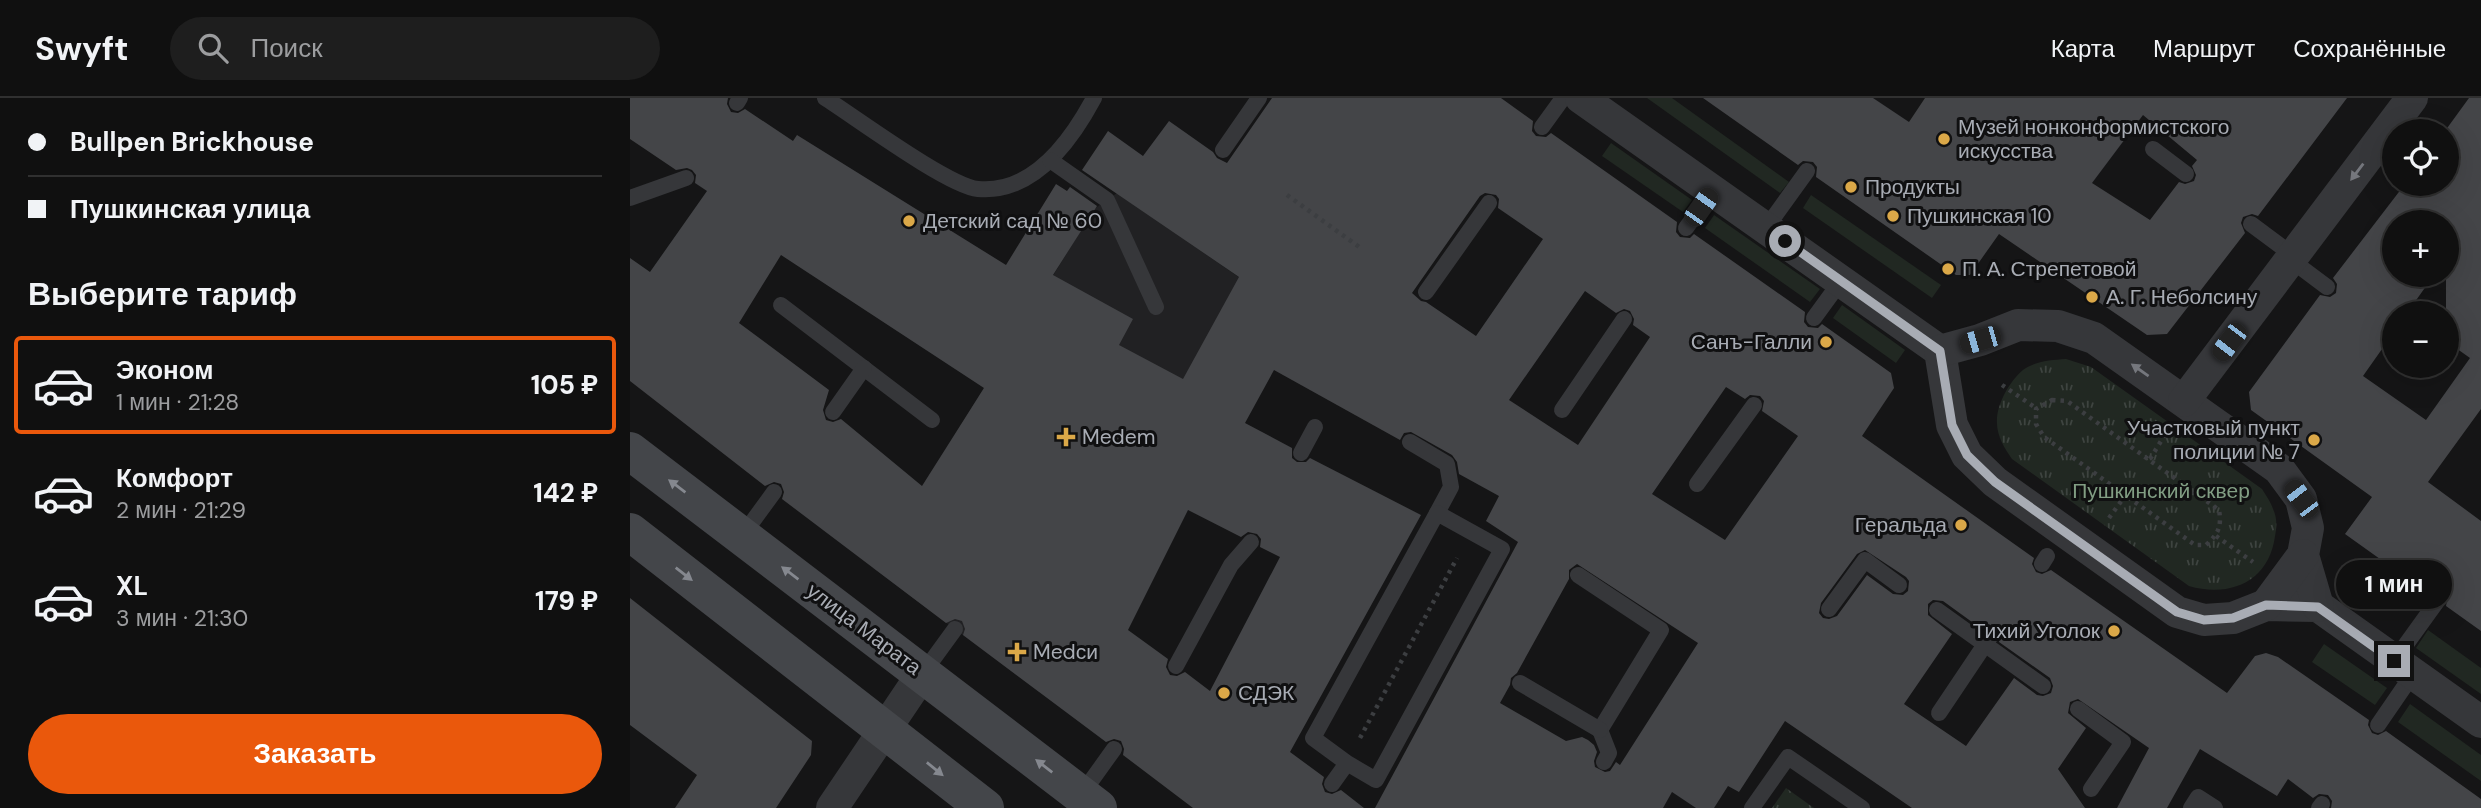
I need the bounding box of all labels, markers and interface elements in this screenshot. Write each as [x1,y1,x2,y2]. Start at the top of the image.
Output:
search box [170,17,660,80]
text: Swyft [35,27,128,70]
icon: search [194,29,232,67]
text: Поиск [250,31,323,65]
text: Карта [2051,33,2115,64]
text: Маршрут [2153,33,2255,64]
text: Сохранённые [2293,33,2446,64]
place label: Музей нонконформистского искусства [1958,113,2229,165]
map controls [2382,119,2459,378]
button: locate [2382,119,2459,196]
text: Bullpen Brickhouse [70,125,314,159]
marker: Музей нонконформистского искусства [1936,131,1952,147]
one-way arrow [2350,163,2364,181]
place label: Продукты [1865,173,1960,201]
marker: Продукты [1843,179,1859,195]
car [1681,184,1722,230]
text: Пушкинская улица [70,192,310,226]
place label: Пушкинская 10 [1907,202,2052,230]
place label: Детский сад № 60 [923,207,1102,235]
marker: Пушкинская 10 [1885,208,1901,224]
button: + [2382,210,2459,287]
marker: Детский сад № 60 [901,213,917,229]
route start [1769,225,1801,257]
place label: П. А. Стрепетовой [1962,255,2136,283]
marker: П. А. Стрепетовой [1940,261,1956,277]
text: Выберите тариф [28,273,297,315]
place label: А. Г. Неболсину [2106,283,2258,311]
marker: А. Г. Неболсину [2084,289,2100,305]
button: − [2382,301,2459,378]
car [2208,319,2251,365]
car [1957,324,2004,356]
place label: Санъ-Галли [1691,328,1812,356]
marker: Санъ-Галли [1818,334,1834,350]
text: Эконом [116,353,214,387]
icon: car [32,354,95,417]
one-way arrow [2131,363,2149,377]
text: 105 ₽ [531,368,598,402]
text: 1 мин · 21:28 [116,387,239,417]
place label: Участковый пункт полиции № 7 [2127,414,2300,466]
place label: Medem [1082,423,1155,451]
marker: Medem [1056,427,1076,447]
marker: Участковый пункт полиции № 7 [2306,432,2322,448]
text: Комфорт [116,461,233,495]
icon: car [32,462,95,525]
text: 142 ₽ [533,476,598,510]
car [2280,476,2323,522]
park label: Пушкинский сквер [2072,477,2250,505]
one-way arrow [668,480,686,494]
text: 2 мин · 21:29 [116,495,246,525]
place label: Геральда [1855,511,1947,539]
marker: Геральда [1953,517,1969,533]
callout: 1 мин [2336,560,2452,608]
one-way arrow [782,565,800,580]
one-way arrow [675,567,693,581]
text: XL [116,569,148,603]
text: 1 мин [2365,569,2423,599]
icon: car [32,570,95,633]
street label: улица Марата [801,577,927,682]
text: 179 ₽ [535,584,598,618]
text: 3 мин · 21:30 [116,603,248,633]
place label: Тихий Уголок [1973,617,2101,645]
marker: Тихий Уголок [2106,623,2122,639]
place label: Medси [1033,638,1098,666]
marker: Medси [1007,642,1027,662]
route end [2378,645,2410,677]
place label: СДЭК [1238,679,1295,707]
marker: СДЭК [1216,685,1232,701]
button: Заказать [28,714,602,794]
one-way arrow [1035,759,1053,774]
one-way arrow [925,761,943,776]

